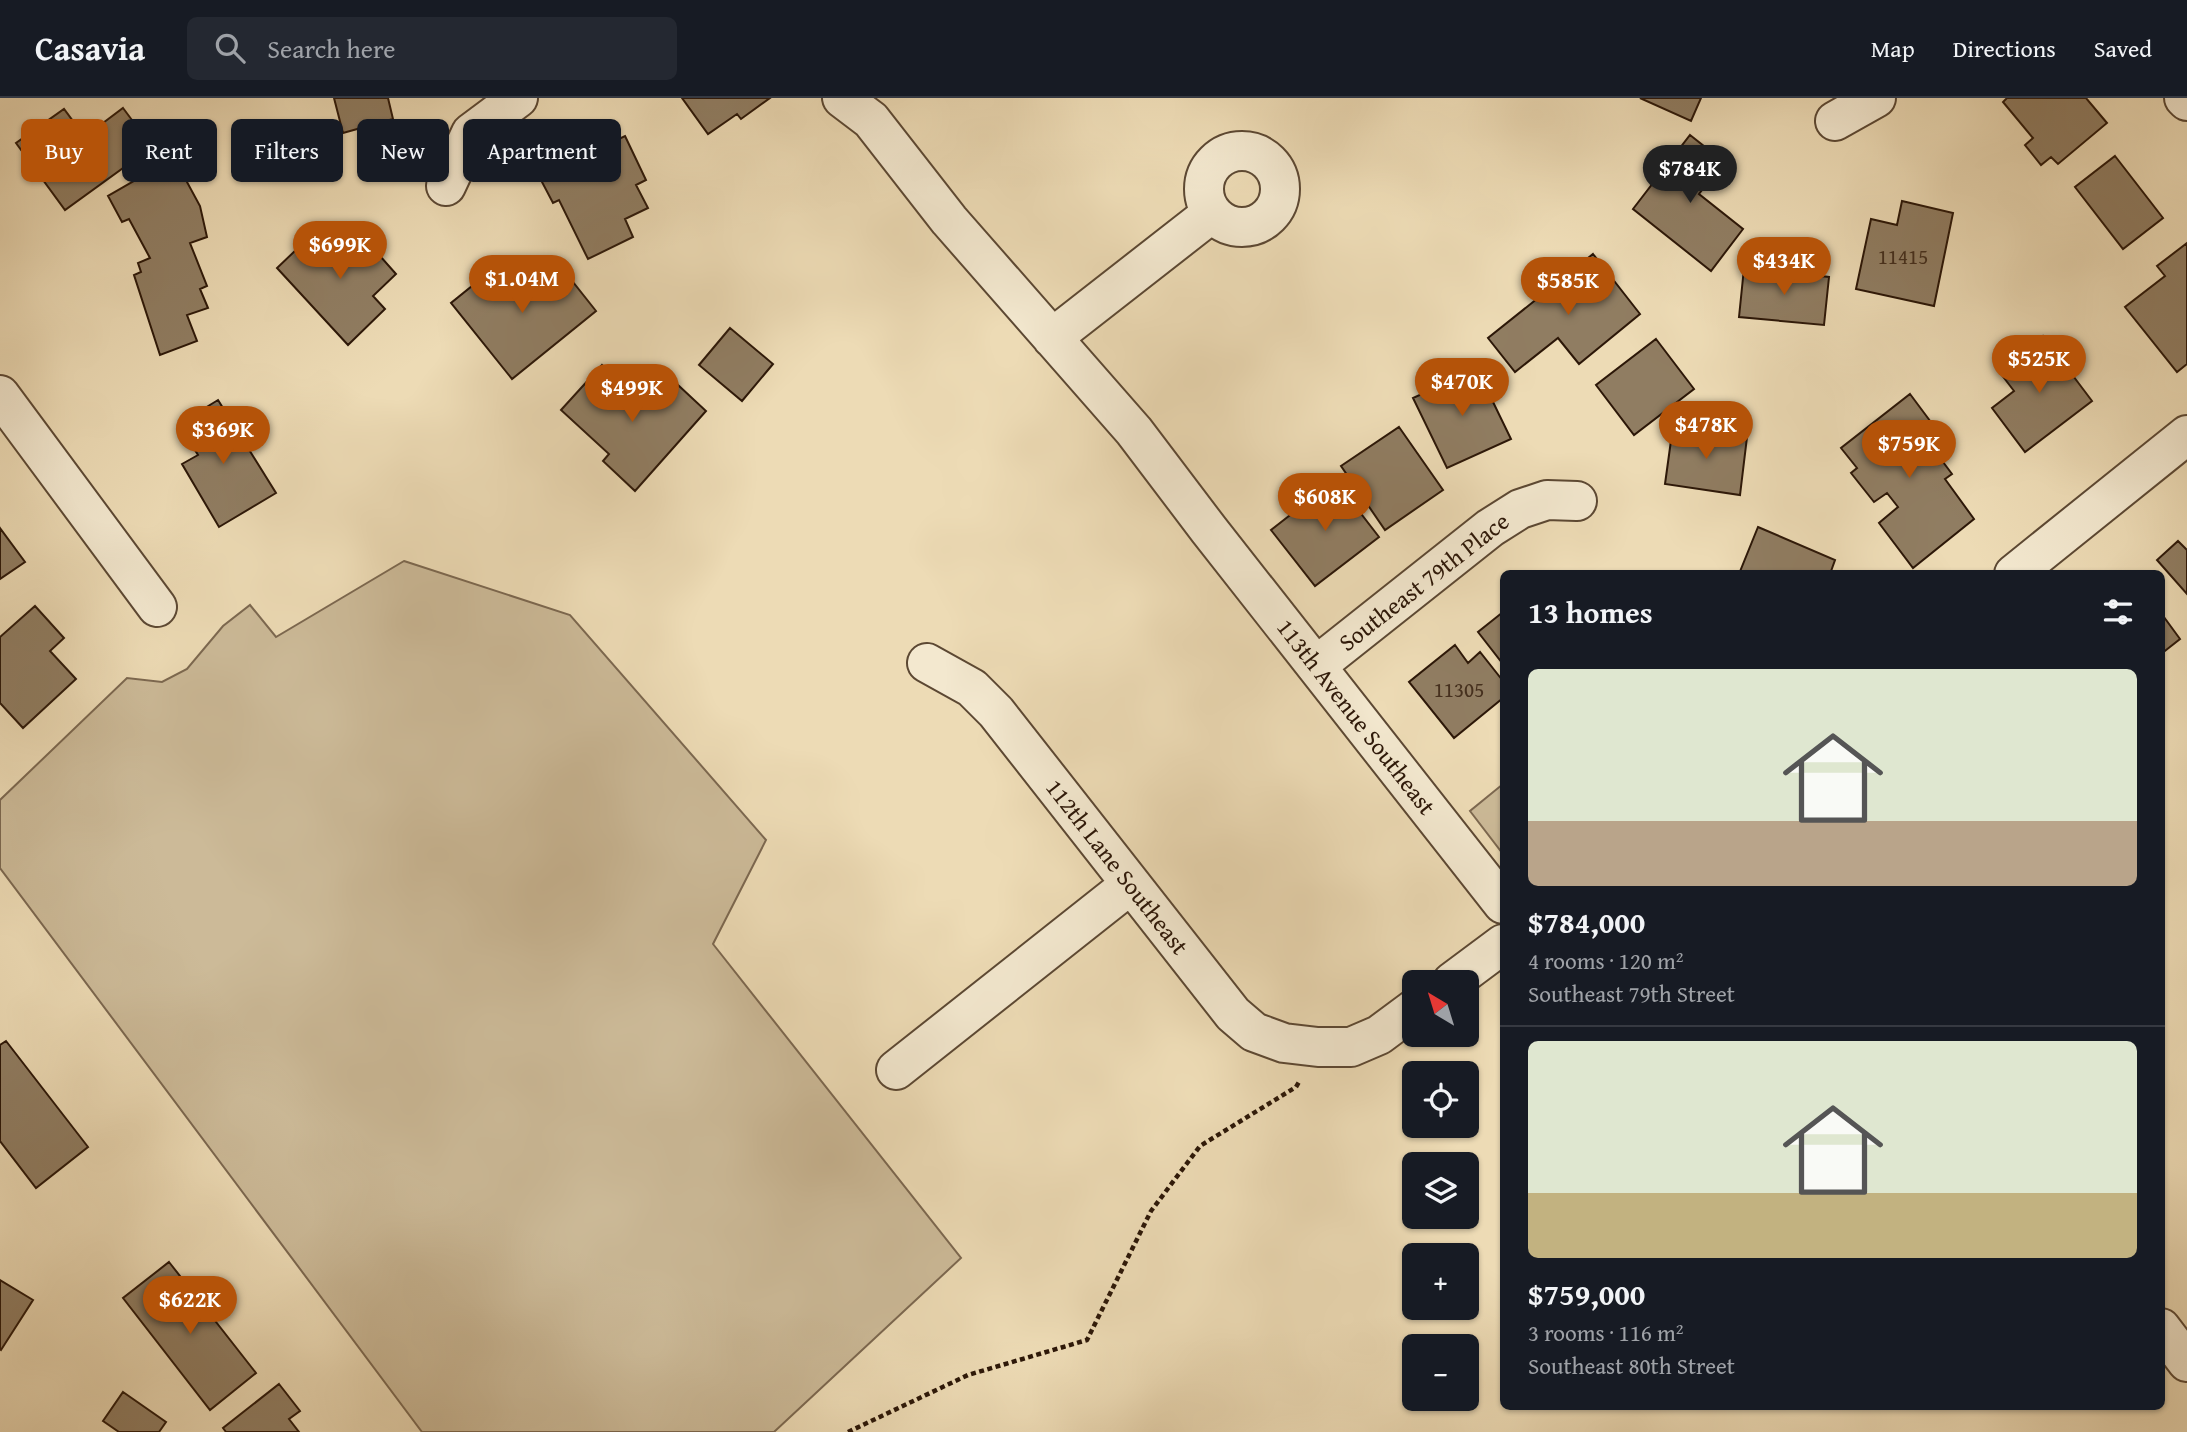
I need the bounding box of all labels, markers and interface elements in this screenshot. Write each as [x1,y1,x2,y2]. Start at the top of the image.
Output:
search box [187,17,677,80]
text: Casavia [35,24,145,72]
icon: search [211,29,249,67]
text: Search here [267,29,396,68]
text: Map [1871,31,1915,66]
text: Directions [1953,31,2056,66]
text: Saved [2094,31,2152,66]
chip: Buy [21,119,108,182]
chip: Rent [122,119,217,182]
chip: Filters [231,119,343,182]
chip: New [357,119,449,182]
chip: Apartment [463,119,621,182]
pin: $784K [1641,146,1739,205]
text: $784K [1659,151,1721,184]
pin: $699K [291,222,389,281]
text: $699K [309,227,371,260]
pin: $434K [1735,238,1833,297]
house number: 11415 [1878,241,1928,272]
text: $434K [1753,243,1815,276]
pin: $1.04M [465,256,579,315]
pin: $585K [1519,258,1617,317]
text: $1.04M [485,261,559,294]
text: $585K [1537,263,1599,296]
pin: $525K [1990,336,2088,395]
text: $525K [2008,341,2070,374]
pin: $470K [1413,358,1511,418]
pin: $499K [583,364,681,424]
text: $470K [1431,364,1493,397]
text: $499K [601,370,663,403]
pin: $478K [1657,402,1755,461]
pin: $369K [174,406,272,466]
text: $478K [1675,407,1737,440]
text: $369K [192,412,254,445]
pin: $759K [1860,420,1958,480]
text: $759K [1878,426,1940,459]
pin: $608K [1276,474,1374,533]
text: $608K [1294,479,1356,512]
street label: Southeast 79th Place [1331,504,1516,659]
text: 13 homes [1528,590,1653,634]
icon: filters [2099,593,2137,631]
street label: 113th Avenue Southeast [1269,611,1445,823]
house number: 11305 [1434,674,1484,705]
icon: home [1770,715,1896,841]
street label: 112th Lane Southeast [1038,771,1198,962]
text: $784,000 [1528,900,1645,944]
text: 4 rooms · 120 m² [1528,944,1683,977]
north arrow [1402,970,1479,1046]
map controls [1402,970,1479,1411]
text: Southeast 79th Street [1528,977,1735,1010]
button: locate [1402,1061,1479,1138]
icon: home [1770,1087,1896,1213]
button: layers [1402,1152,1479,1229]
button: + [1402,1243,1479,1320]
text: $759,000 [1528,1272,1645,1316]
pin: $622K [141,1276,239,1336]
text: $622K [159,1282,221,1315]
text: 3 rooms · 116 m² [1528,1316,1683,1349]
button: − [1402,1334,1479,1411]
text: Southeast 80th Street [1528,1349,1735,1382]

